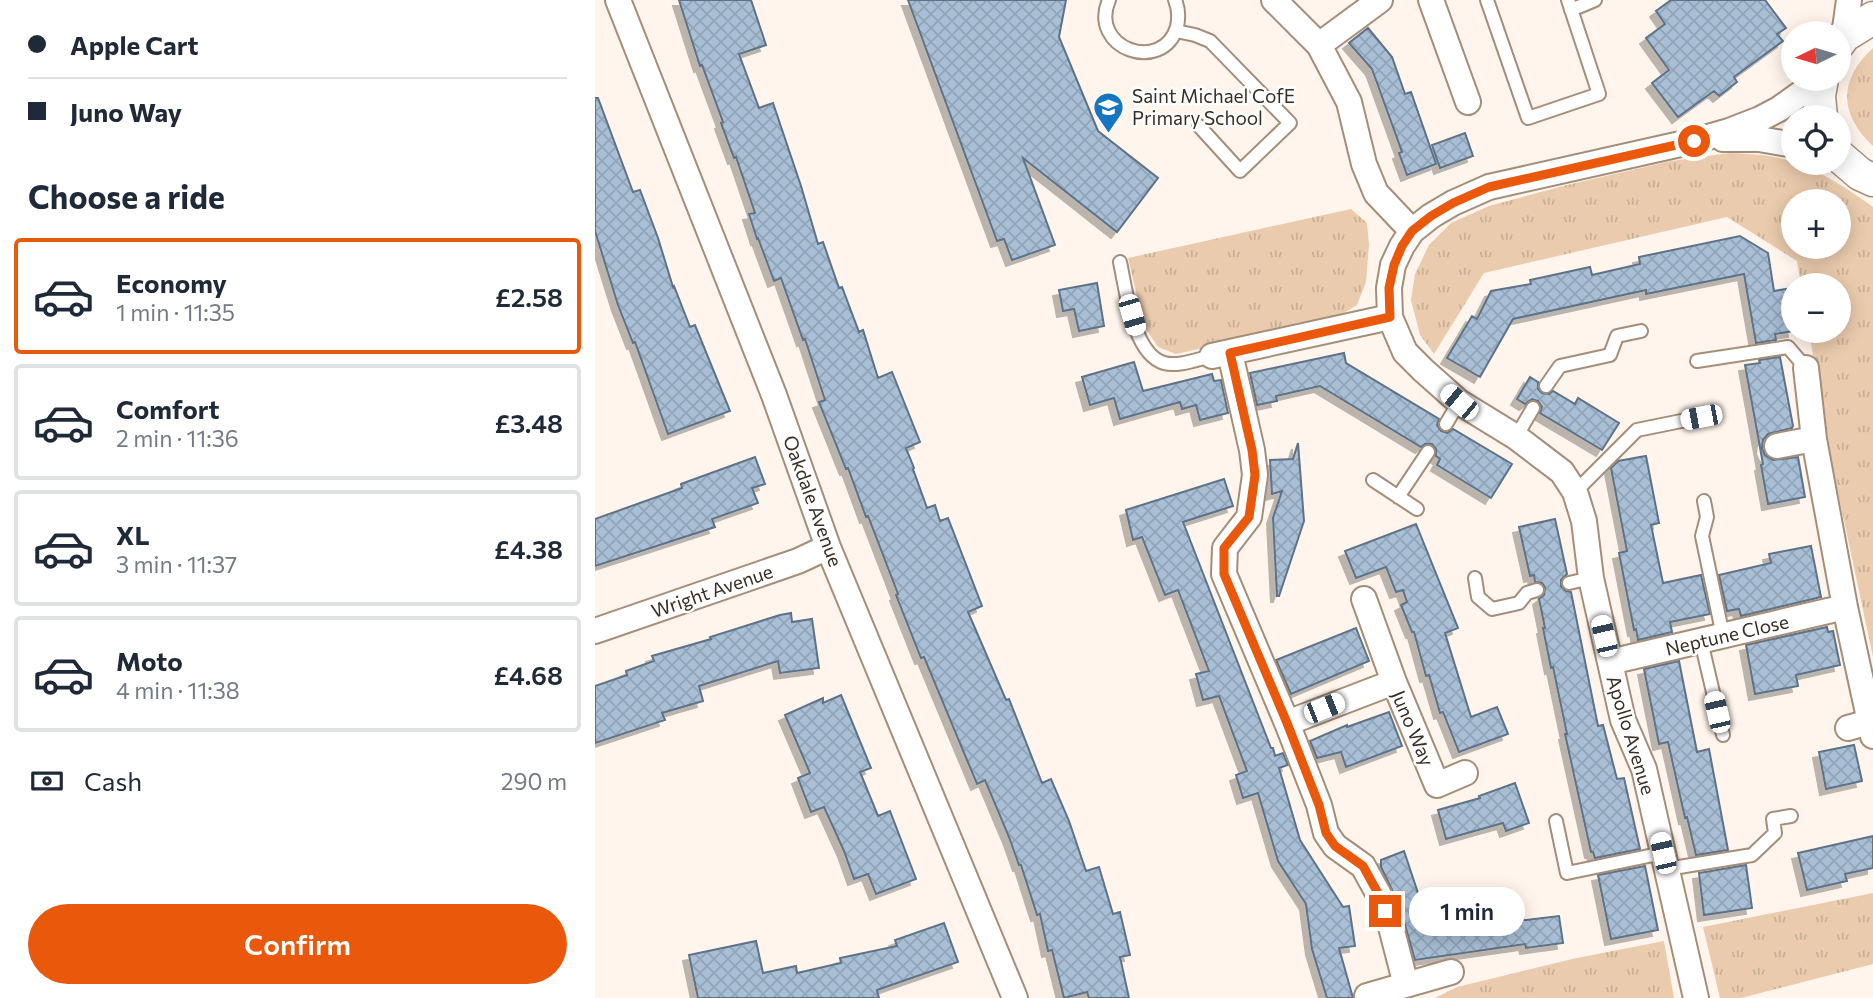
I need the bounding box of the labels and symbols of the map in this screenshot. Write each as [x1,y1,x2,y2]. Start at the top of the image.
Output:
north arrow [1781,21,1851,91]
place label: Saint Michael CofE Primary School [1132,84,1295,129]
school or university icon: Saint Michael CofE Primary School [1092,90,1126,134]
route start [1678,125,1710,157]
car [1117,292,1148,338]
car [1437,380,1482,424]
car [1679,403,1724,431]
street label: Oakdale Avenue [779,432,848,570]
street label: Wright Avenue [648,559,776,622]
street label: Neptune Close [1663,609,1791,660]
car [1590,613,1619,659]
street label: Apollo Avenue [1602,672,1661,797]
street label: Juno Way [1387,687,1440,769]
car [1703,689,1732,735]
car [1301,690,1348,726]
car [1649,830,1678,876]
callout: 1 min [1409,886,1525,936]
route end [1369,895,1401,927]

